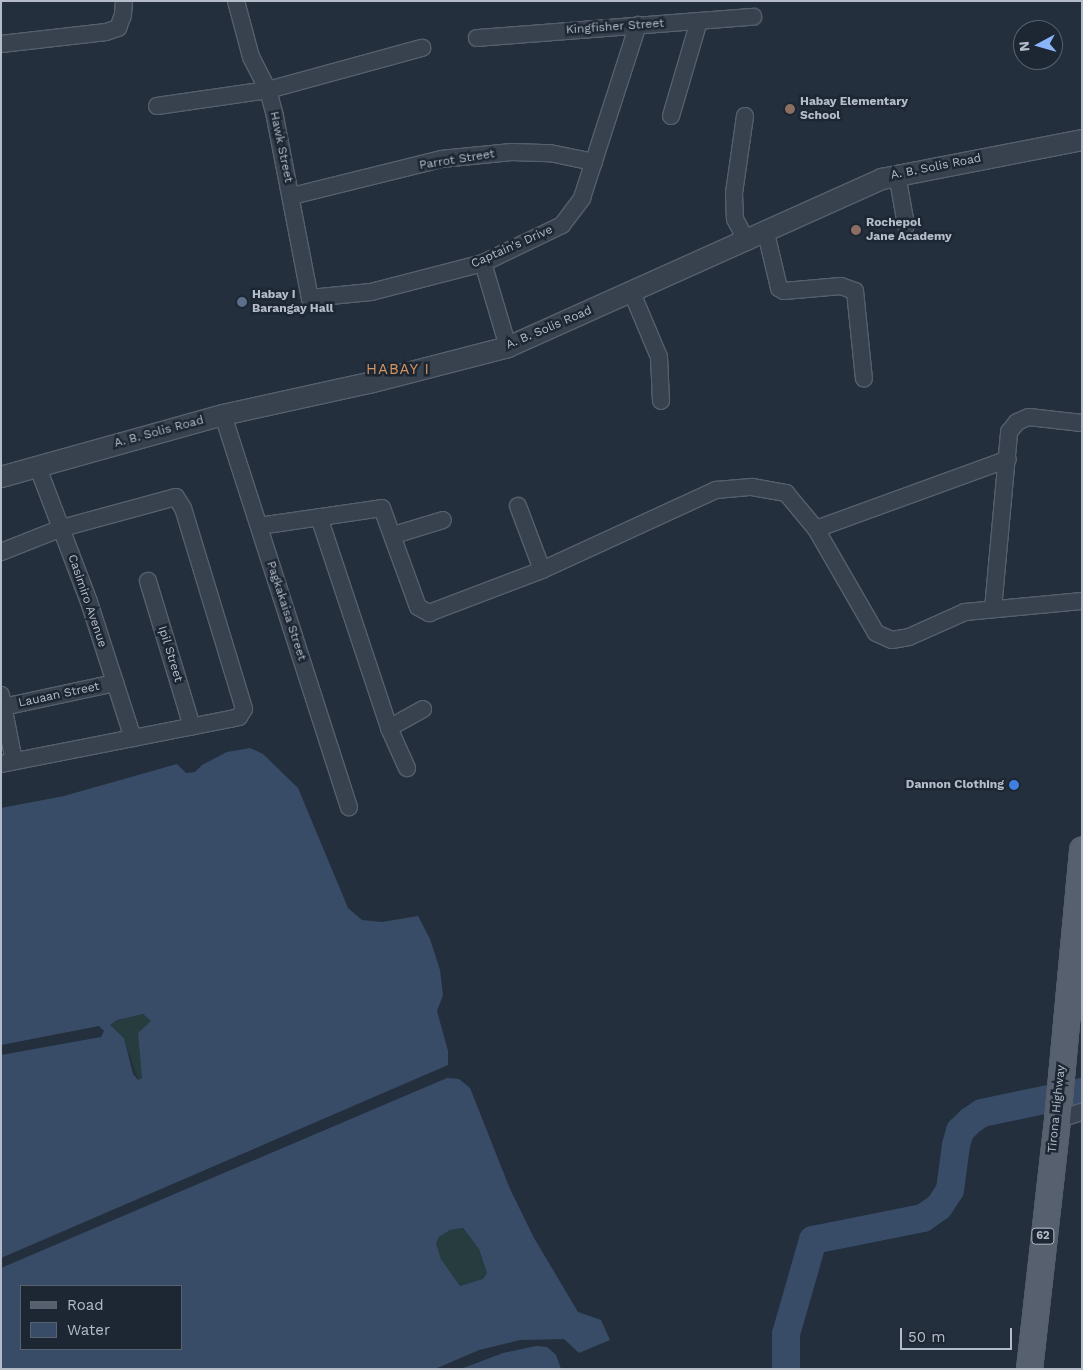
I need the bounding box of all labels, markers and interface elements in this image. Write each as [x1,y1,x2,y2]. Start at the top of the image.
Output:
street label: Kingfisher Street [565,16,665,38]
north arrow [1013,20,1063,70]
text: N [1016,40,1033,52]
place label: Habay Elementary School [800,95,908,123]
marker: Habay Elementary School [784,103,796,115]
street label: Hawk Street [266,110,296,184]
street label: Parrot Street [418,147,496,173]
street label: A. B. Solis Road [890,151,982,183]
place label: Rochepol Jane Academy [866,216,952,244]
street label: Captain's Drive [469,223,555,271]
marker: Rochepol Jane Academy [850,224,862,236]
place label: Habay I Barangay Hall [252,288,334,316]
marker: Habay I Barangay Hall [236,296,248,308]
street label: A. B. Solis Road [504,303,594,353]
district label: HABAY I [365,361,431,379]
street label: A. B. Solis Road [113,413,205,451]
street label: Casimiro Avenue [64,553,110,649]
street label: Pagkakaisa Street [263,559,309,663]
street label: Ipil Street [155,624,185,684]
street label: Lauaan Street [17,679,101,711]
place label: Dannon Clothing [906,778,1004,792]
marker: Dannon Clothing [1008,779,1020,791]
street label: Tirona Highway [1045,1064,1069,1154]
road number: 62 [1030,1228,1056,1244]
legend [20,1285,182,1350]
text: Road [67,1296,104,1314]
scale bar [903,1318,1016,1350]
text: Water [67,1321,110,1339]
text: 50 m [908,1328,945,1346]

